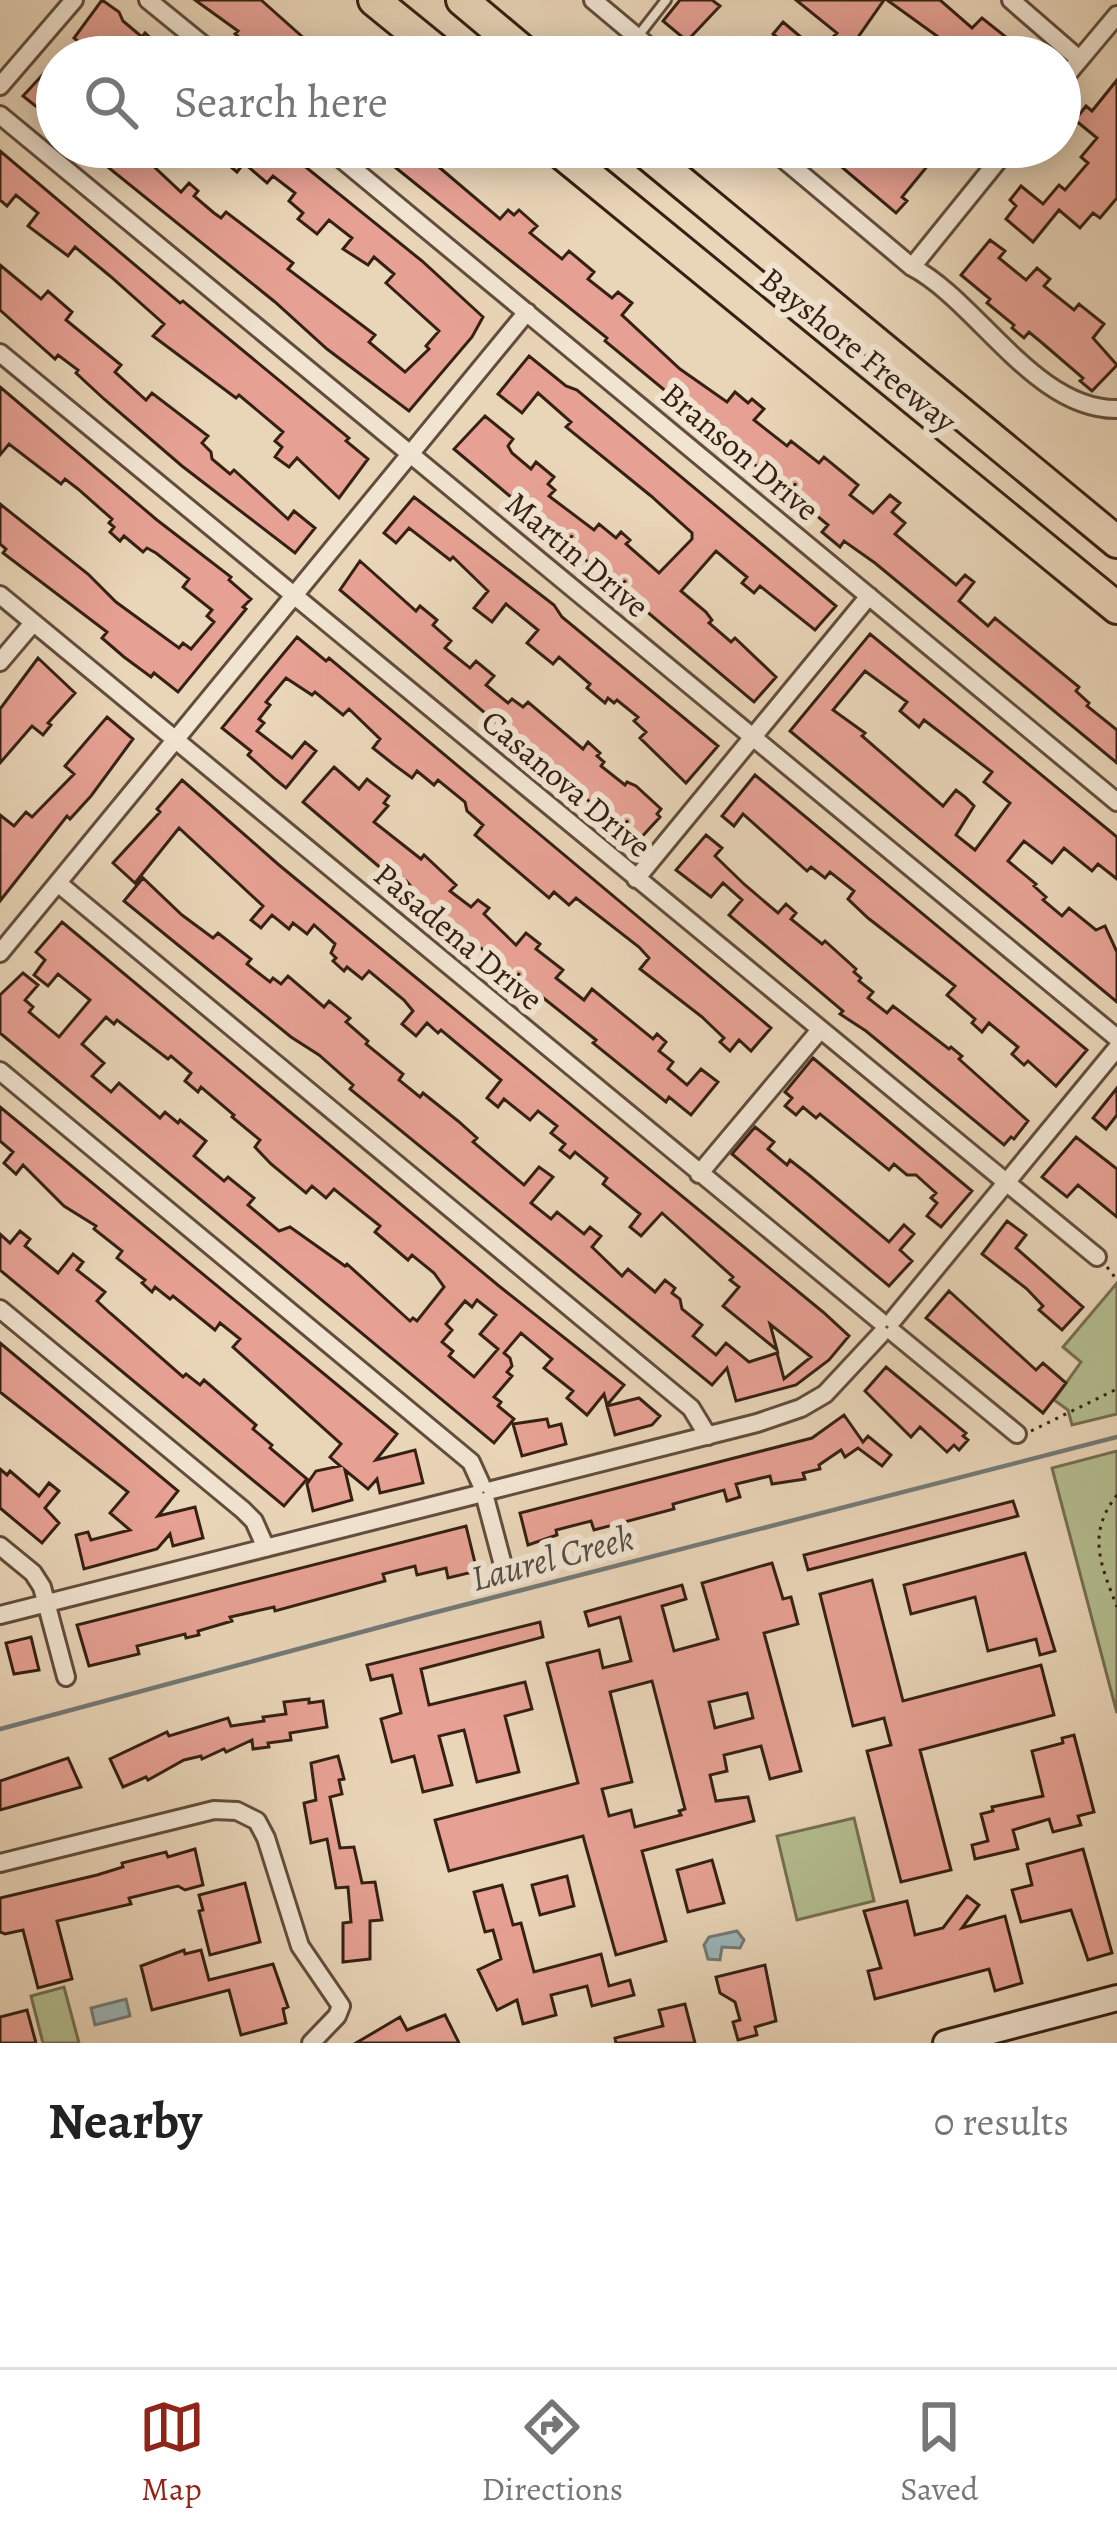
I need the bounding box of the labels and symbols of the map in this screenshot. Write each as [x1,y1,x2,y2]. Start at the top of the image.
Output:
street label: Bayshore Freeway [751,256,966,443]
street label: Branson Drive [652,372,829,531]
street label: Martin Drive [496,481,659,628]
street label: Casanova Drive [472,699,661,868]
street label: Pasadena Drive [364,852,553,1021]
water label: Laurel Creek [465,1512,639,1603]

